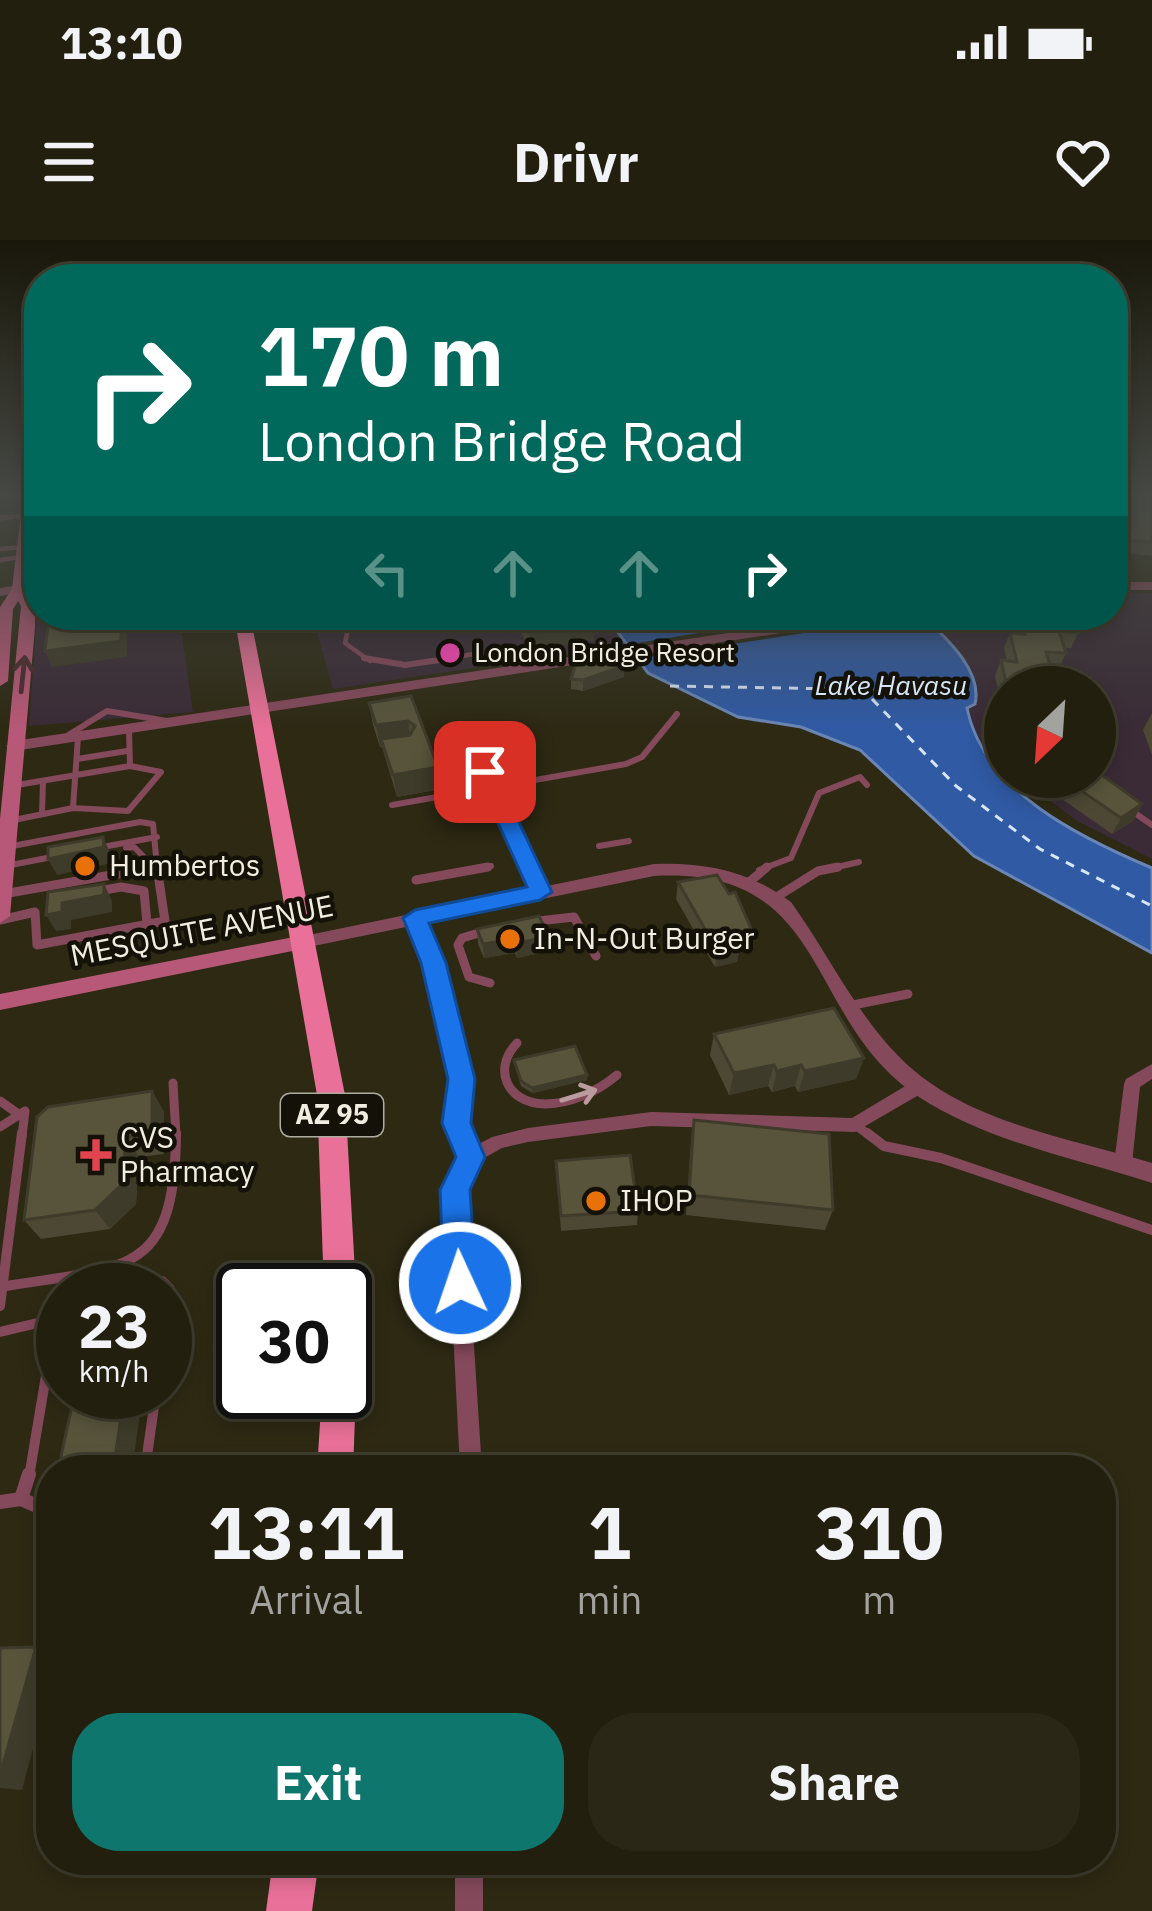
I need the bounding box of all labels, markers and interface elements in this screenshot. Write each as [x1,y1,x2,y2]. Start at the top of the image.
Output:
text: 13:10 [60,13,183,71]
text: Drivr [513,127,639,197]
icon: menu [36,129,102,195]
icon: heart [1050,129,1116,195]
text: 170 m [258,300,504,409]
icon: right [60,312,216,468]
text: London Bridge Road [258,406,745,476]
icon: left [354,540,420,606]
icon: ahead [480,540,546,606]
icon: ahead [606,540,672,606]
icon: right [732,540,798,606]
place label: London Bridge Resort [474,634,735,669]
marker: London Bridge Resort [437,640,463,666]
one-way arrow [13,655,35,694]
north arrow [984,666,1116,798]
map controls [984,666,1116,798]
water label: Lake Havasu [815,667,967,702]
pin [434,721,536,823]
icon: arrive [452,739,518,805]
place label: Humbertos [109,845,260,884]
marker: Humbertos [72,853,98,879]
street label: MESQUITE AVENUE [67,885,337,974]
place label: In-N-Out Burger [534,918,755,957]
marker: In-N-Out Burger [497,926,523,952]
one-way arrow [559,1083,597,1105]
road number: AZ 95 [281,1094,383,1136]
place label: CVS Pharmacy [120,1117,255,1190]
marker: CVS Pharmacy [83,1142,109,1168]
place label: IHOP [620,1180,693,1219]
marker: IHOP [583,1188,609,1214]
position arrow [397,1220,523,1346]
speed limit sign: 30 [216,1263,372,1419]
text: 23 [78,1286,150,1365]
text: km/h [79,1351,149,1390]
text: 13:11 [208,1485,405,1579]
text: 1 [588,1485,631,1579]
text: 310 [814,1485,944,1579]
text: Arrival [249,1574,363,1625]
text: min [577,1574,642,1625]
text: m [862,1574,896,1625]
button: Exit [72,1713,564,1851]
button: Share [588,1713,1080,1851]

